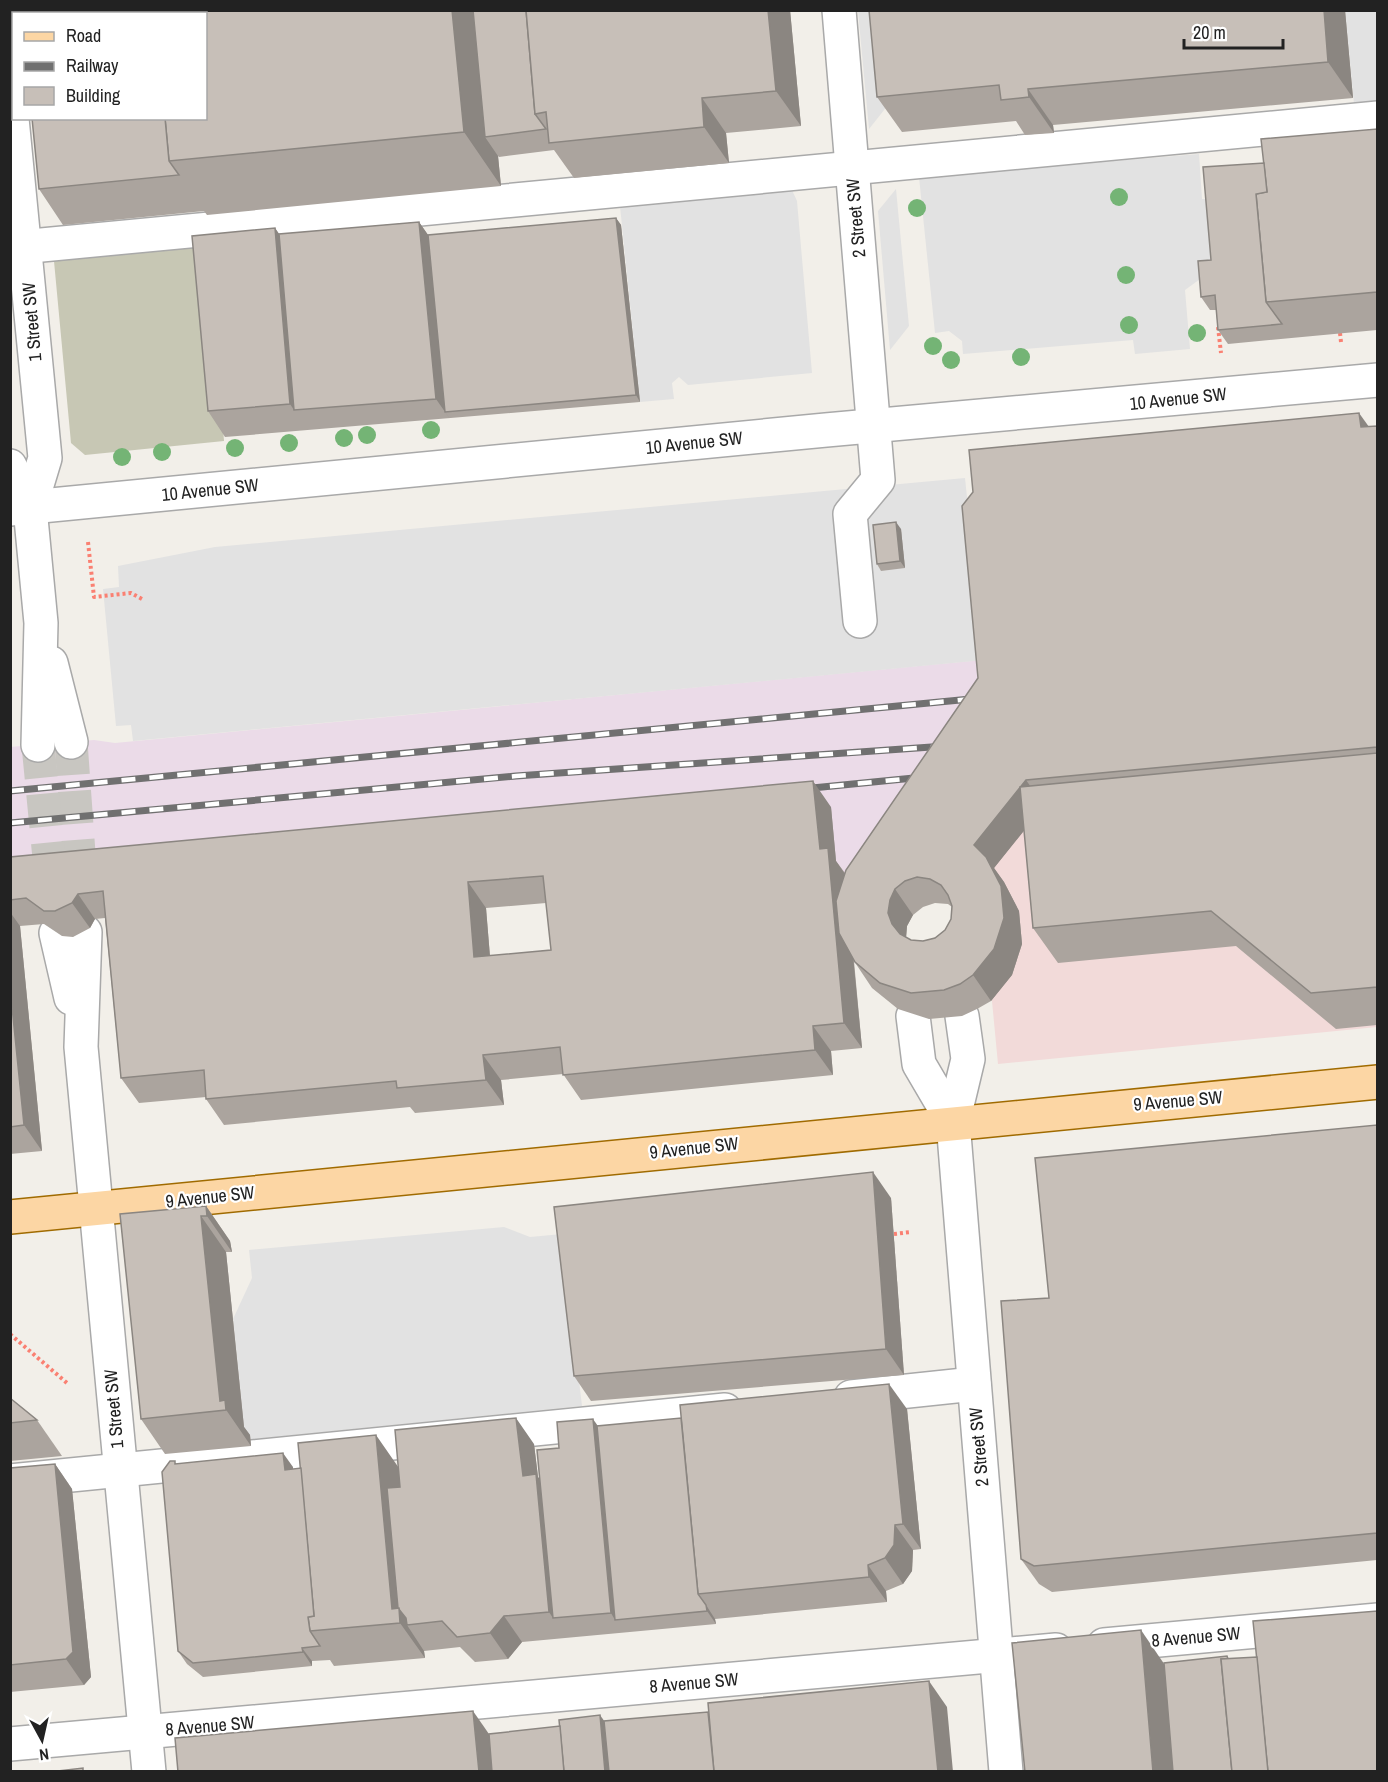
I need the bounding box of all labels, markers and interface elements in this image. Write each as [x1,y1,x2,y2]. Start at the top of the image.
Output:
legend [12,12,207,120]
scale bar [1184,12,1283,50]
text: 20 m [1193,20,1226,45]
text: Road [66,23,101,48]
text: Railway [66,53,119,78]
text: Building [66,83,121,108]
street label: 2 Street SW [840,177,871,259]
street label: 1 Street SW [16,281,47,363]
street label: 10 Avenue SW [1128,381,1228,416]
street label: 10 Avenue SW [644,425,744,460]
street label: 10 Avenue SW [160,472,260,507]
street label: 9 Avenue SW [1132,1084,1224,1117]
street label: 9 Avenue SW [648,1130,740,1165]
street label: 9 Avenue SW [164,1179,256,1214]
street label: 1 Street SW [98,1368,129,1450]
street label: 2 Street SW [963,1406,994,1488]
street label: 8 Avenue SW [1150,1620,1242,1653]
street label: 8 Avenue SW [648,1666,740,1699]
street label: 8 Avenue SW [164,1709,256,1742]
north arrow [12,1710,72,1770]
text: N [38,1743,50,1766]

